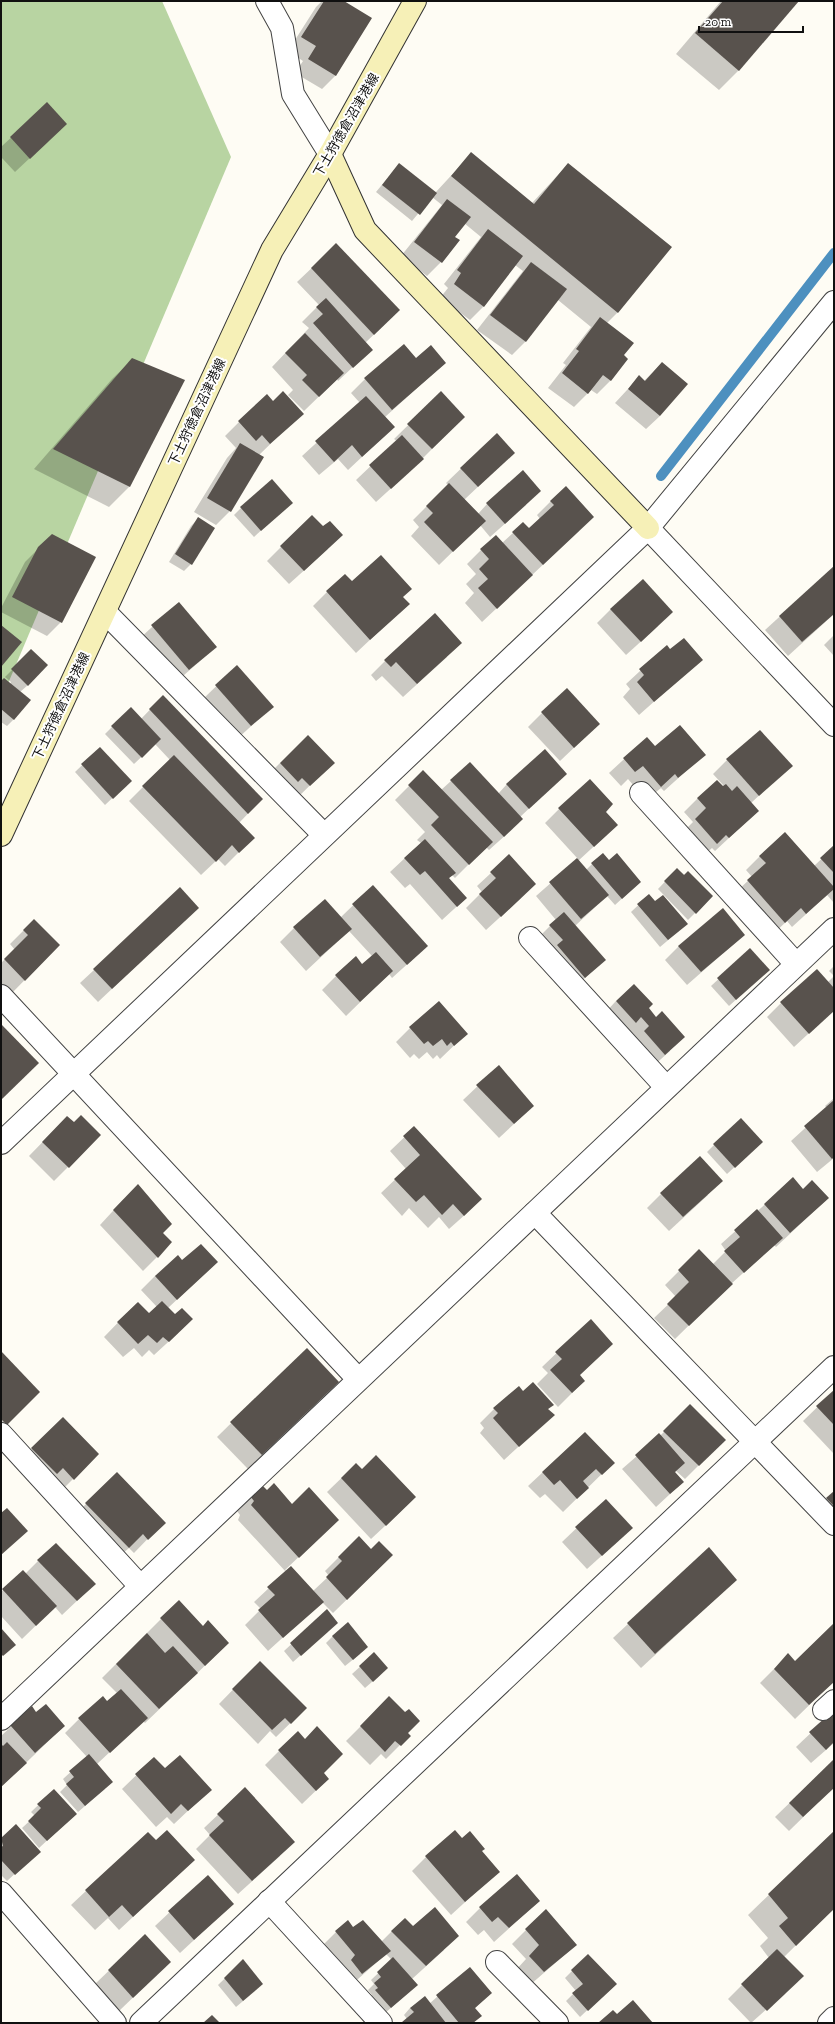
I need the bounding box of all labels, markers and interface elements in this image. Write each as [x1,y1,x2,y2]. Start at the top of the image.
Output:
scale bar [699,8,803,34]
text: 20 m [705,15,732,29]
street label: 下土狩徳倉沼津港線 [310,71,382,179]
street label: 下土狩徳倉沼津港線 [165,356,229,468]
street label: 下土狩徳倉沼津港線 [29,650,93,762]

